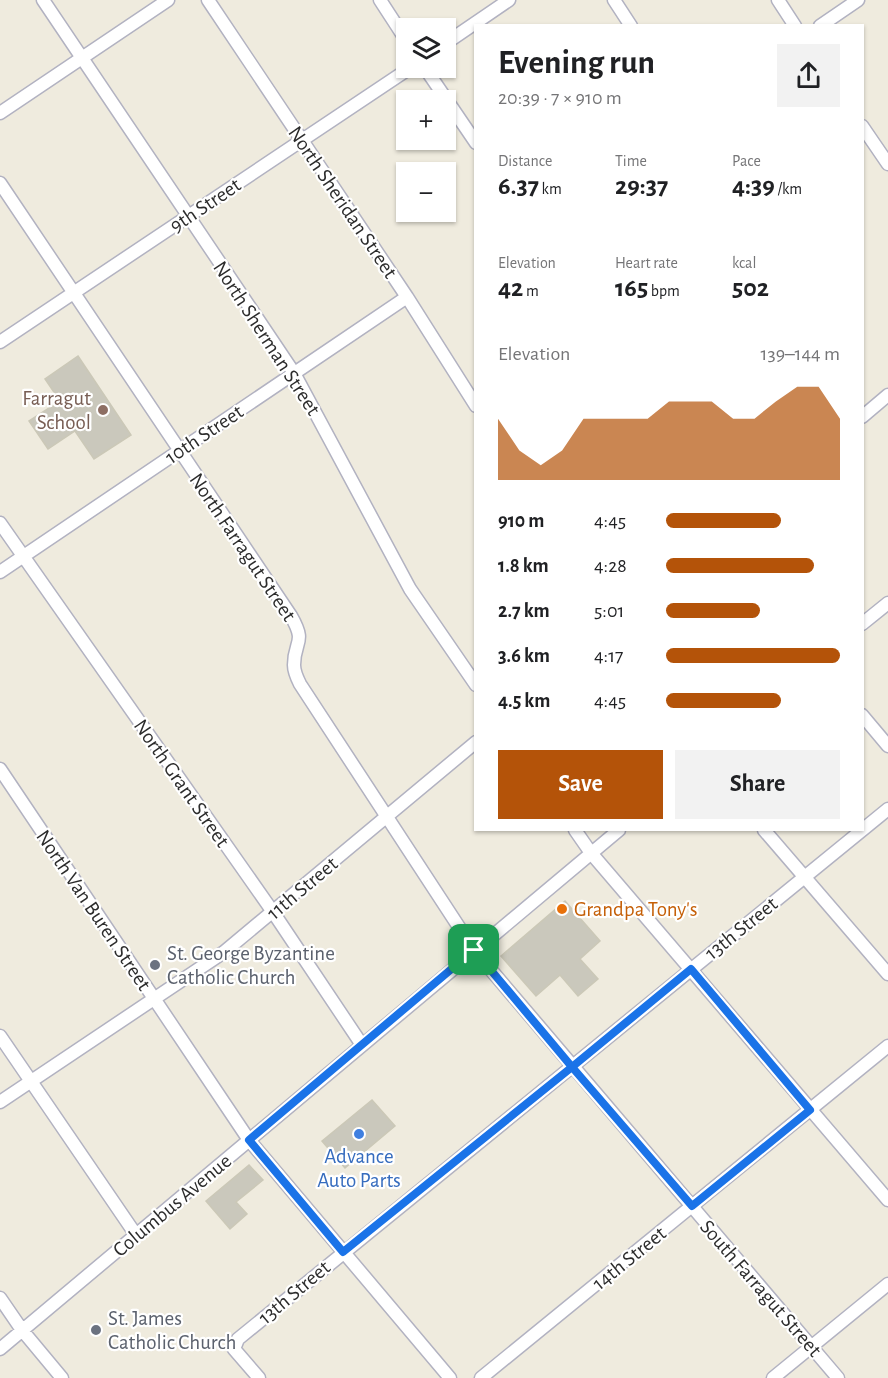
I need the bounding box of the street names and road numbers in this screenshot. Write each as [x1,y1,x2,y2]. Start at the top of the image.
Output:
street label: North Sheridan Street [284,123,401,282]
street label: 9th Street [166,174,245,237]
street label: North Sherman Street [209,257,324,419]
street label: 10th Street [162,401,247,468]
street label: North Farragut Street [185,469,300,625]
street label: North Grant Street [130,716,234,851]
street label: North Van Buren Street [32,826,155,994]
street label: 11th Street [263,853,342,924]
street label: 13th Street [701,893,782,964]
street label: Columbus Avenue [109,1150,235,1261]
street label: South Farragut Street [696,1216,826,1361]
street label: 14th Street [589,1222,670,1294]
street label: 13th Street [254,1256,334,1328]

